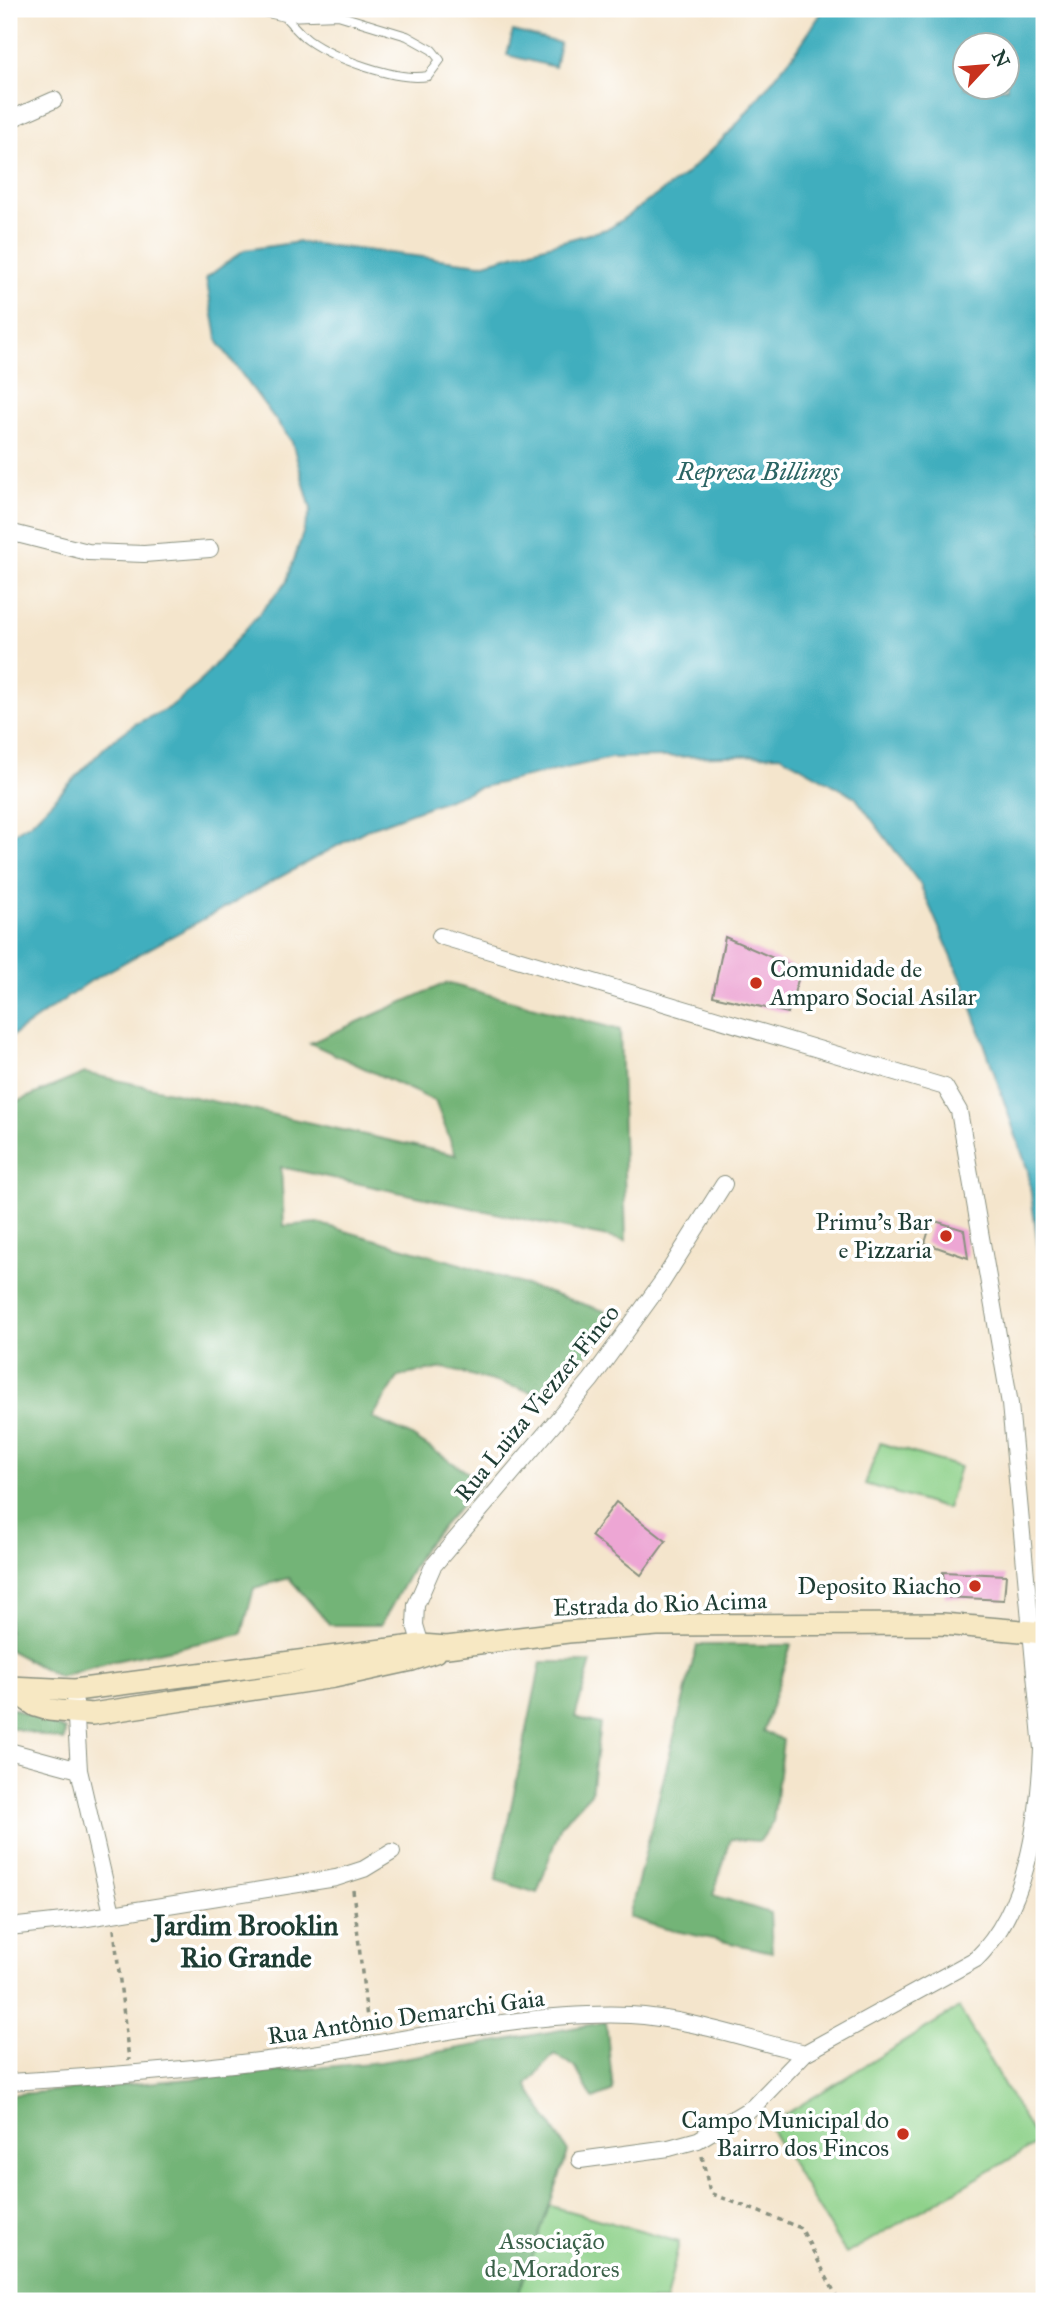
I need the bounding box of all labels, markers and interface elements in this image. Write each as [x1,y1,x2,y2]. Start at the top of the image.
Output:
north arrow [951,32,1021,102]
text: N [987,46,1015,71]
water label: Represa Billings [676,455,840,488]
place label: Comunidade de Amparo Social Asilar [769,954,977,1012]
marker: Comunidade de Amparo Social Asilar [748,975,764,991]
place label: Primu's Bar e Pizzaria [815,1207,933,1265]
marker: Primu's Bar e Pizzaria [938,1228,954,1244]
street label: Rua Luiza Viezzer Finco [448,1298,626,1508]
place label: Deposito Riacho [797,1571,961,1601]
marker: Deposito Riacho [967,1578,983,1594]
street label: Estrada do Rio Acima [552,1585,768,1623]
district label: Jardim Brooklin Rio Grande [150,1908,338,1975]
street label: Rua Antônio Demarchi Gaia [266,1983,547,2051]
place label: Campo Municipal do Bairro dos Fincos [681,2105,889,2163]
marker: Campo Municipal do Bairro dos Fincos [895,2126,911,2142]
park label: Associação de Moradores [485,2226,619,2284]

